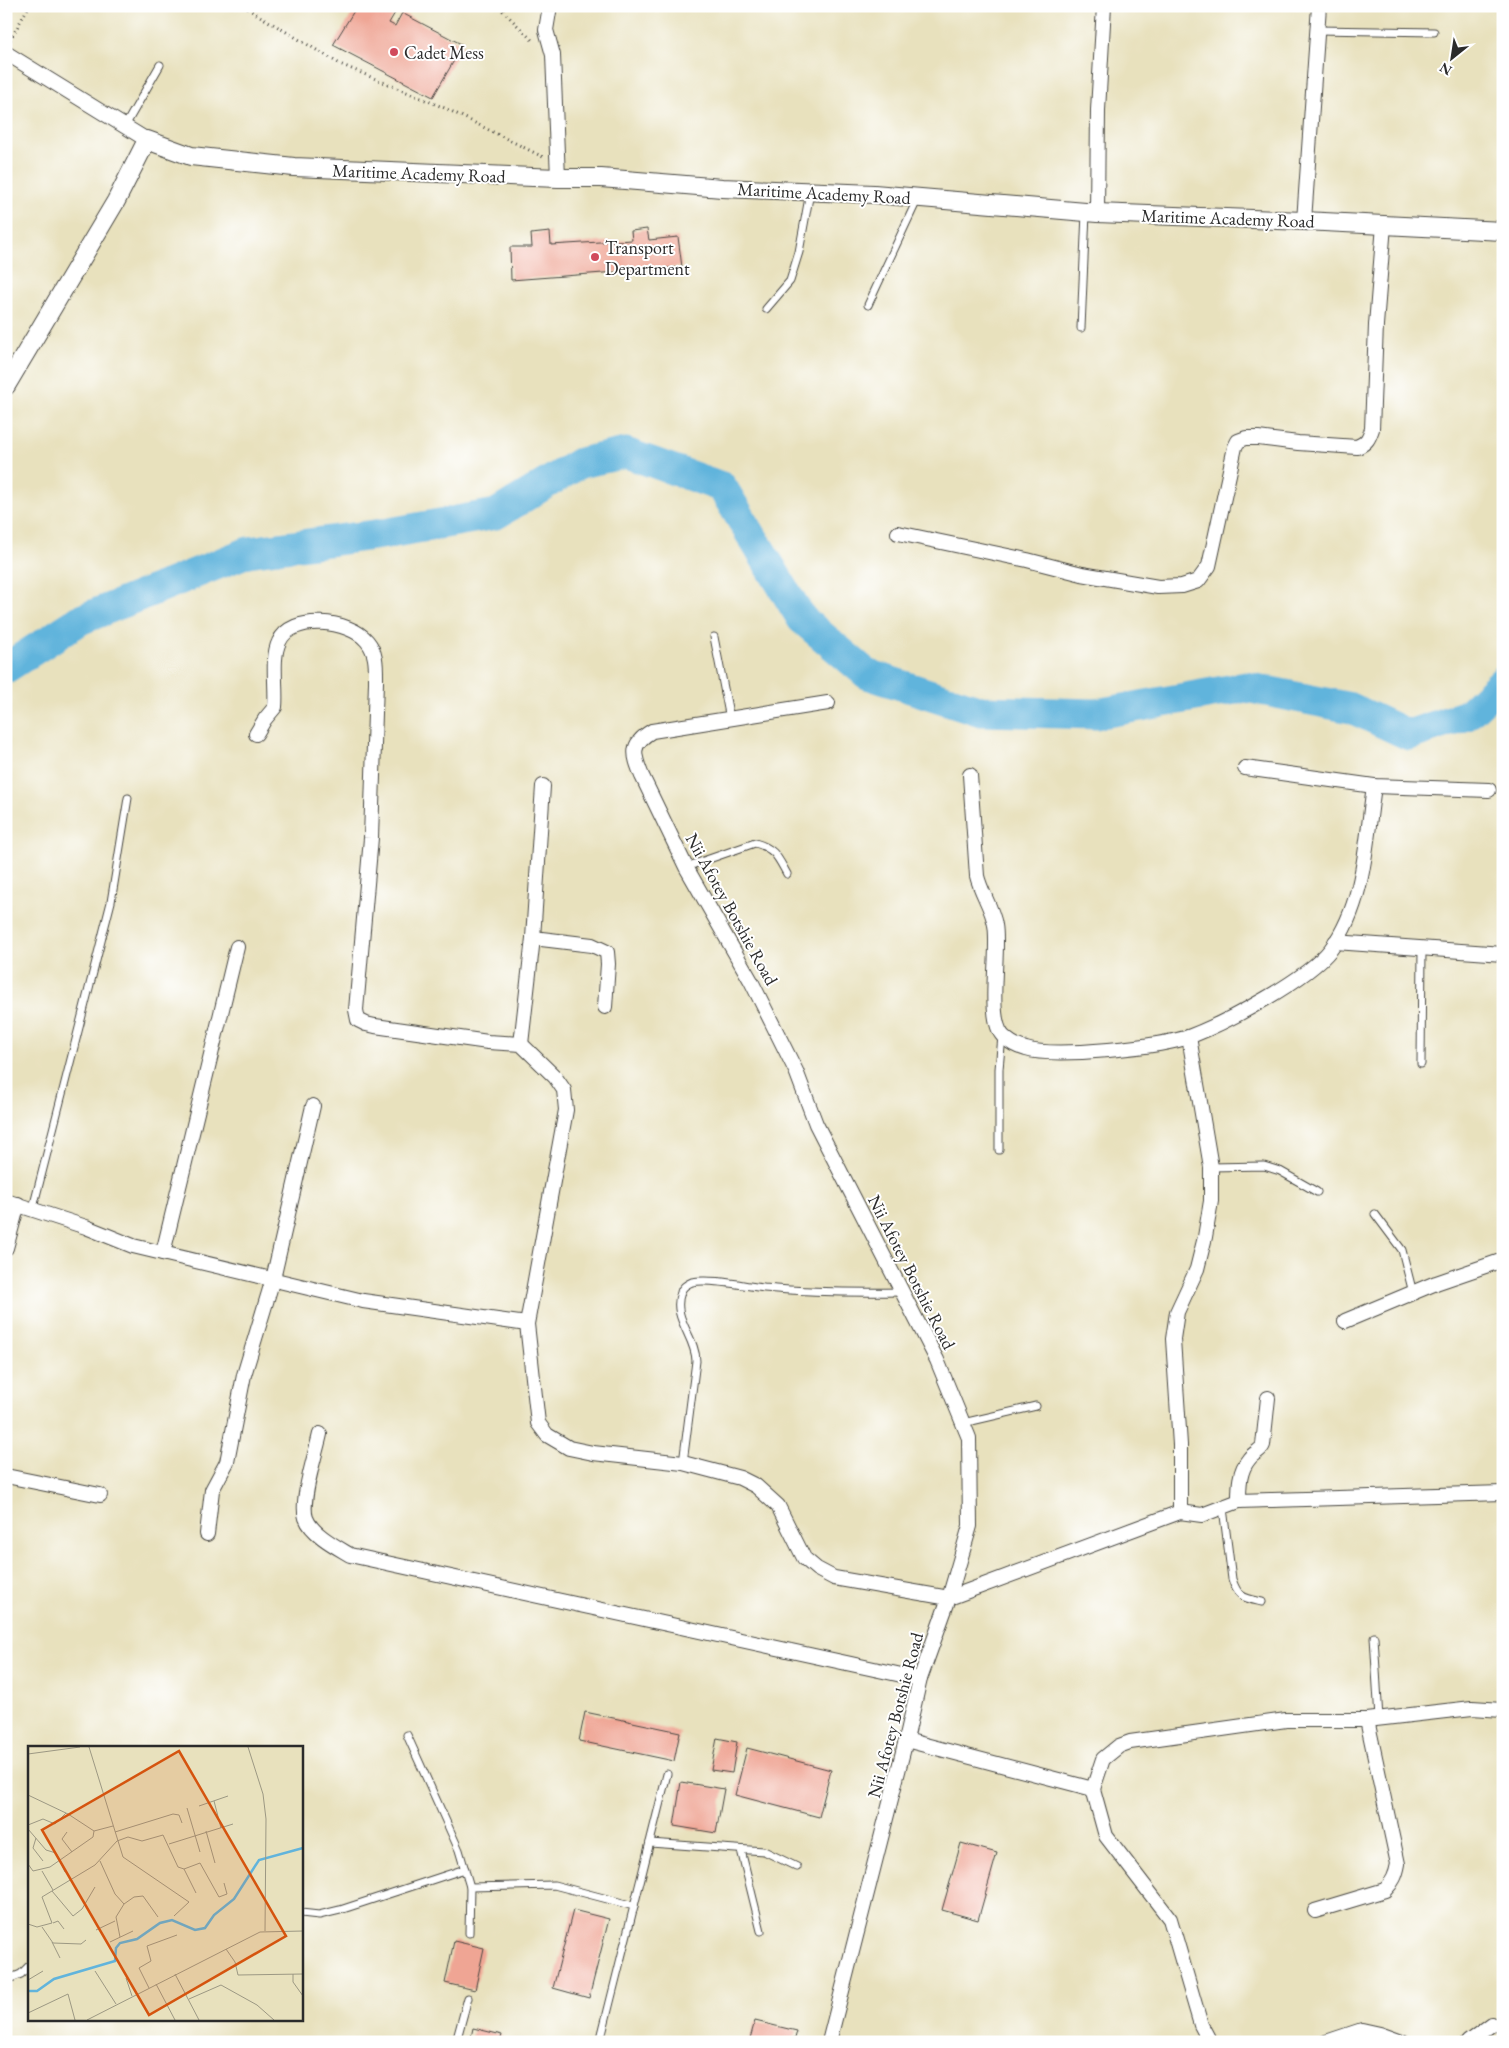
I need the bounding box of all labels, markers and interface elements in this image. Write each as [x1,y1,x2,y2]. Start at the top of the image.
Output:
north arrow [1426,32,1476,82]
place label: Cadet Mess [404,41,484,64]
marker: Cadet Mess [388,46,400,58]
text: N [1436,58,1455,80]
street label: Maritime Academy Road [332,158,507,188]
street label: Maritime Academy Road [737,177,912,209]
street label: Maritime Academy Road [1141,203,1316,233]
place label: Transport Department [605,236,690,280]
marker: Transport Department [589,251,601,263]
street label: Nii Afotey Botshie Road [681,829,784,990]
street label: Nii Afotey Botshie Road [863,1191,961,1354]
street label: Nii Afotey Botshie Road [862,1629,928,1800]
inset map [28,1746,302,2020]

